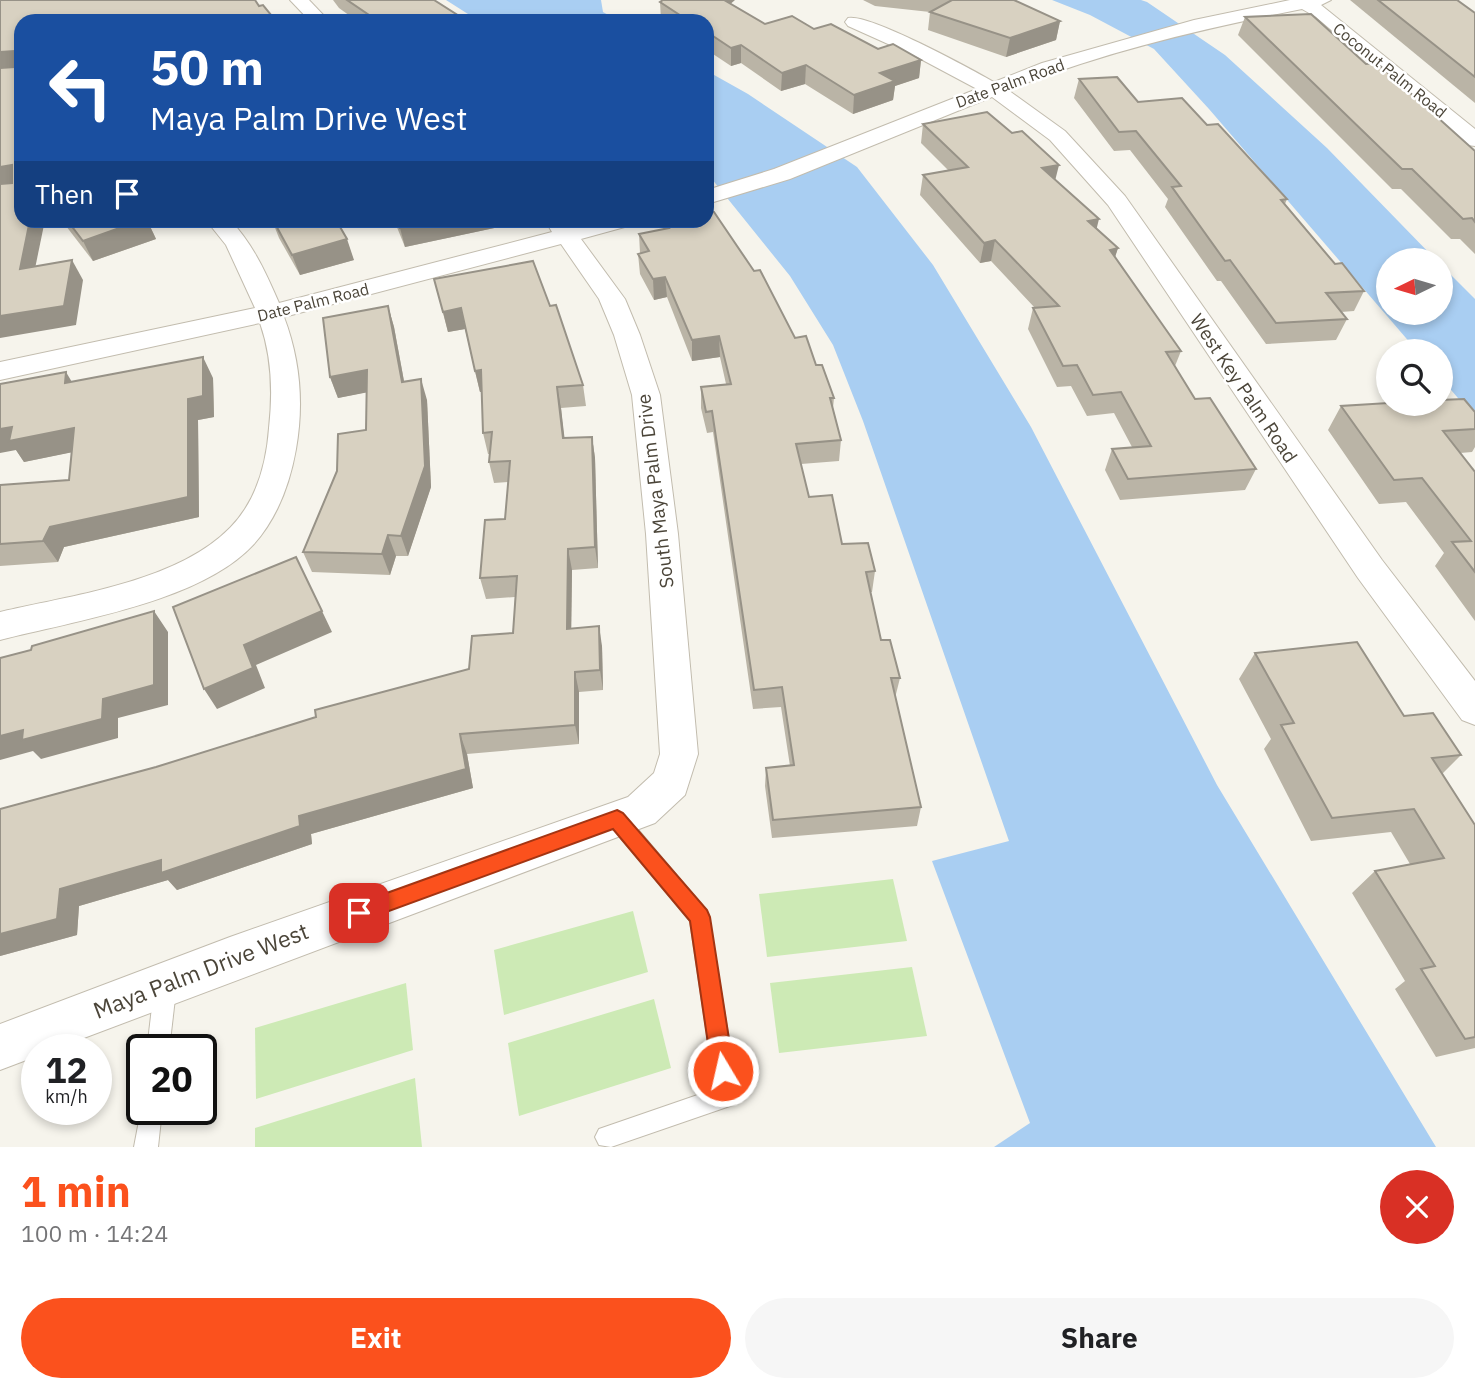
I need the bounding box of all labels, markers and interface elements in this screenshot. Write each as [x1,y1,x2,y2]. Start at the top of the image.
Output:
street label: Coconut Palm Road [1329,18,1451,122]
text: 50 m [150,35,264,98]
icon: left [35,42,126,133]
street label: Date Palm Road [953,54,1067,112]
text: Maya Palm Drive West [150,97,467,139]
icon: arrive [108,175,146,213]
text: Then [35,177,94,211]
north arrow [1376,248,1452,326]
map controls [1376,248,1453,416]
street label: Date Palm Road [255,278,371,326]
street label: West Key Palm Road [1185,309,1303,467]
button: search [1376,339,1453,416]
street label: South Maya Palm Drive [631,392,679,590]
pin [329,883,389,943]
icon: arrive [340,894,378,932]
street label: Maya Palm Drive West [89,915,313,1025]
speed limit sign: 20 [126,1034,217,1125]
position arrow [686,1034,760,1108]
text: 12 [45,1047,88,1093]
text: km/h [45,1085,88,1108]
text: 1 min [21,1164,131,1219]
button: close [1380,1170,1454,1244]
text: 100 m · 14:24 [21,1218,168,1248]
button: Exit [21,1298,731,1378]
button: Share [745,1298,1454,1378]

